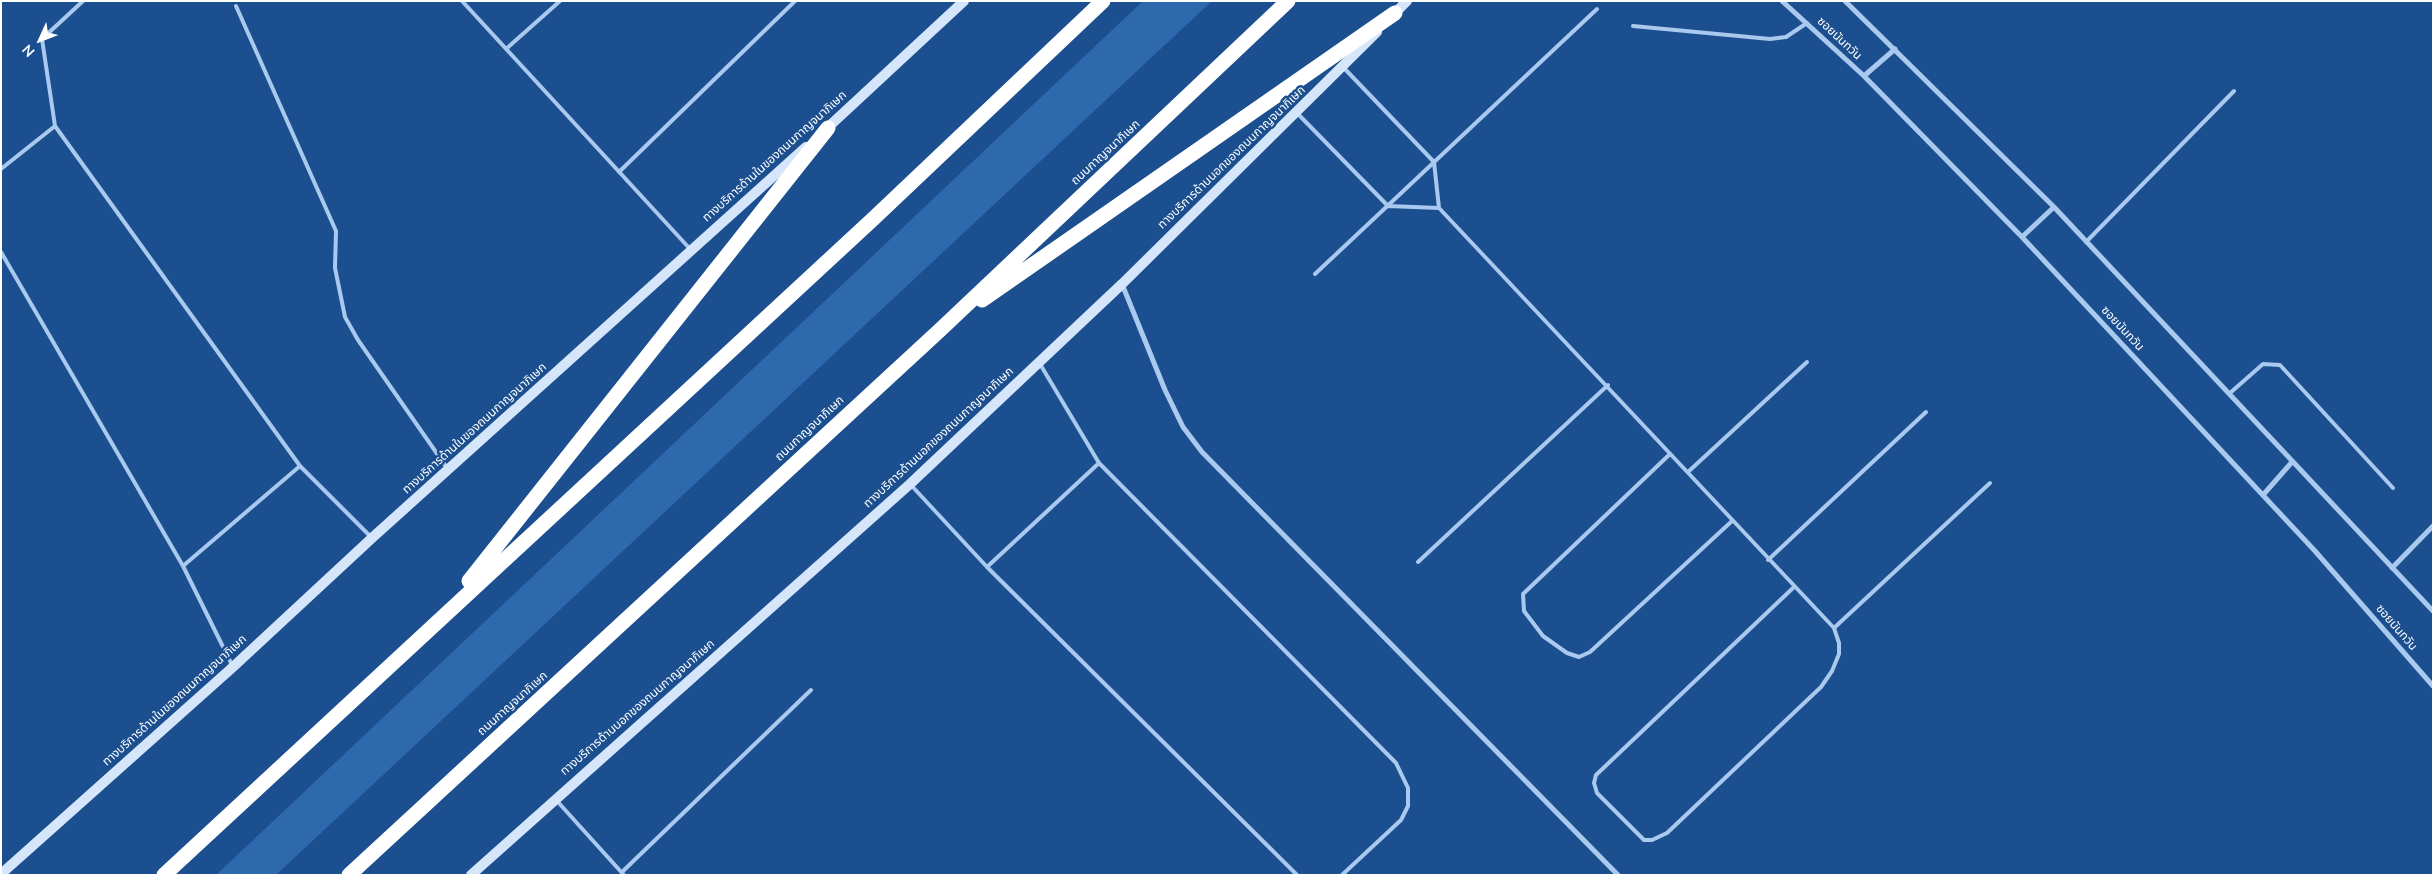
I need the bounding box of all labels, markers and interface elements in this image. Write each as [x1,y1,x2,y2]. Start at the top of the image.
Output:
north arrow [15,15,65,65]
street label: ซอยนันทวัน [1814,15,1864,63]
text: N [18,40,39,61]
street label: ทางบริการด้านนอกของถนนกาญจนาภิเษก [1155,83,1309,233]
street label: ทางบริการด้านในของถนนกาญจนาภิเษก [700,88,850,226]
street label: ถนนกาญจนาภิเษก [1069,117,1143,189]
street label: ซอยนันทวัน [2098,304,2146,354]
street label: ทางบริการด้านในของถนนกาญจนาภิเษก [400,360,550,498]
street label: ทางบริการด้านนอกของถนนกาญจนาภิเษก [861,365,1017,511]
street label: ถนนกาญจนาภิเษก [773,393,847,465]
street label: ซอยนันทวัน [2372,602,2420,654]
street label: ทางบริการด้านในของถนนกาญจนาภิเษก [100,632,250,770]
street label: ทางบริการด้านนอกของถนนกาญจนาภิเษก [558,637,718,779]
street label: ถนนกาญจนาภิเษก [475,669,551,739]

